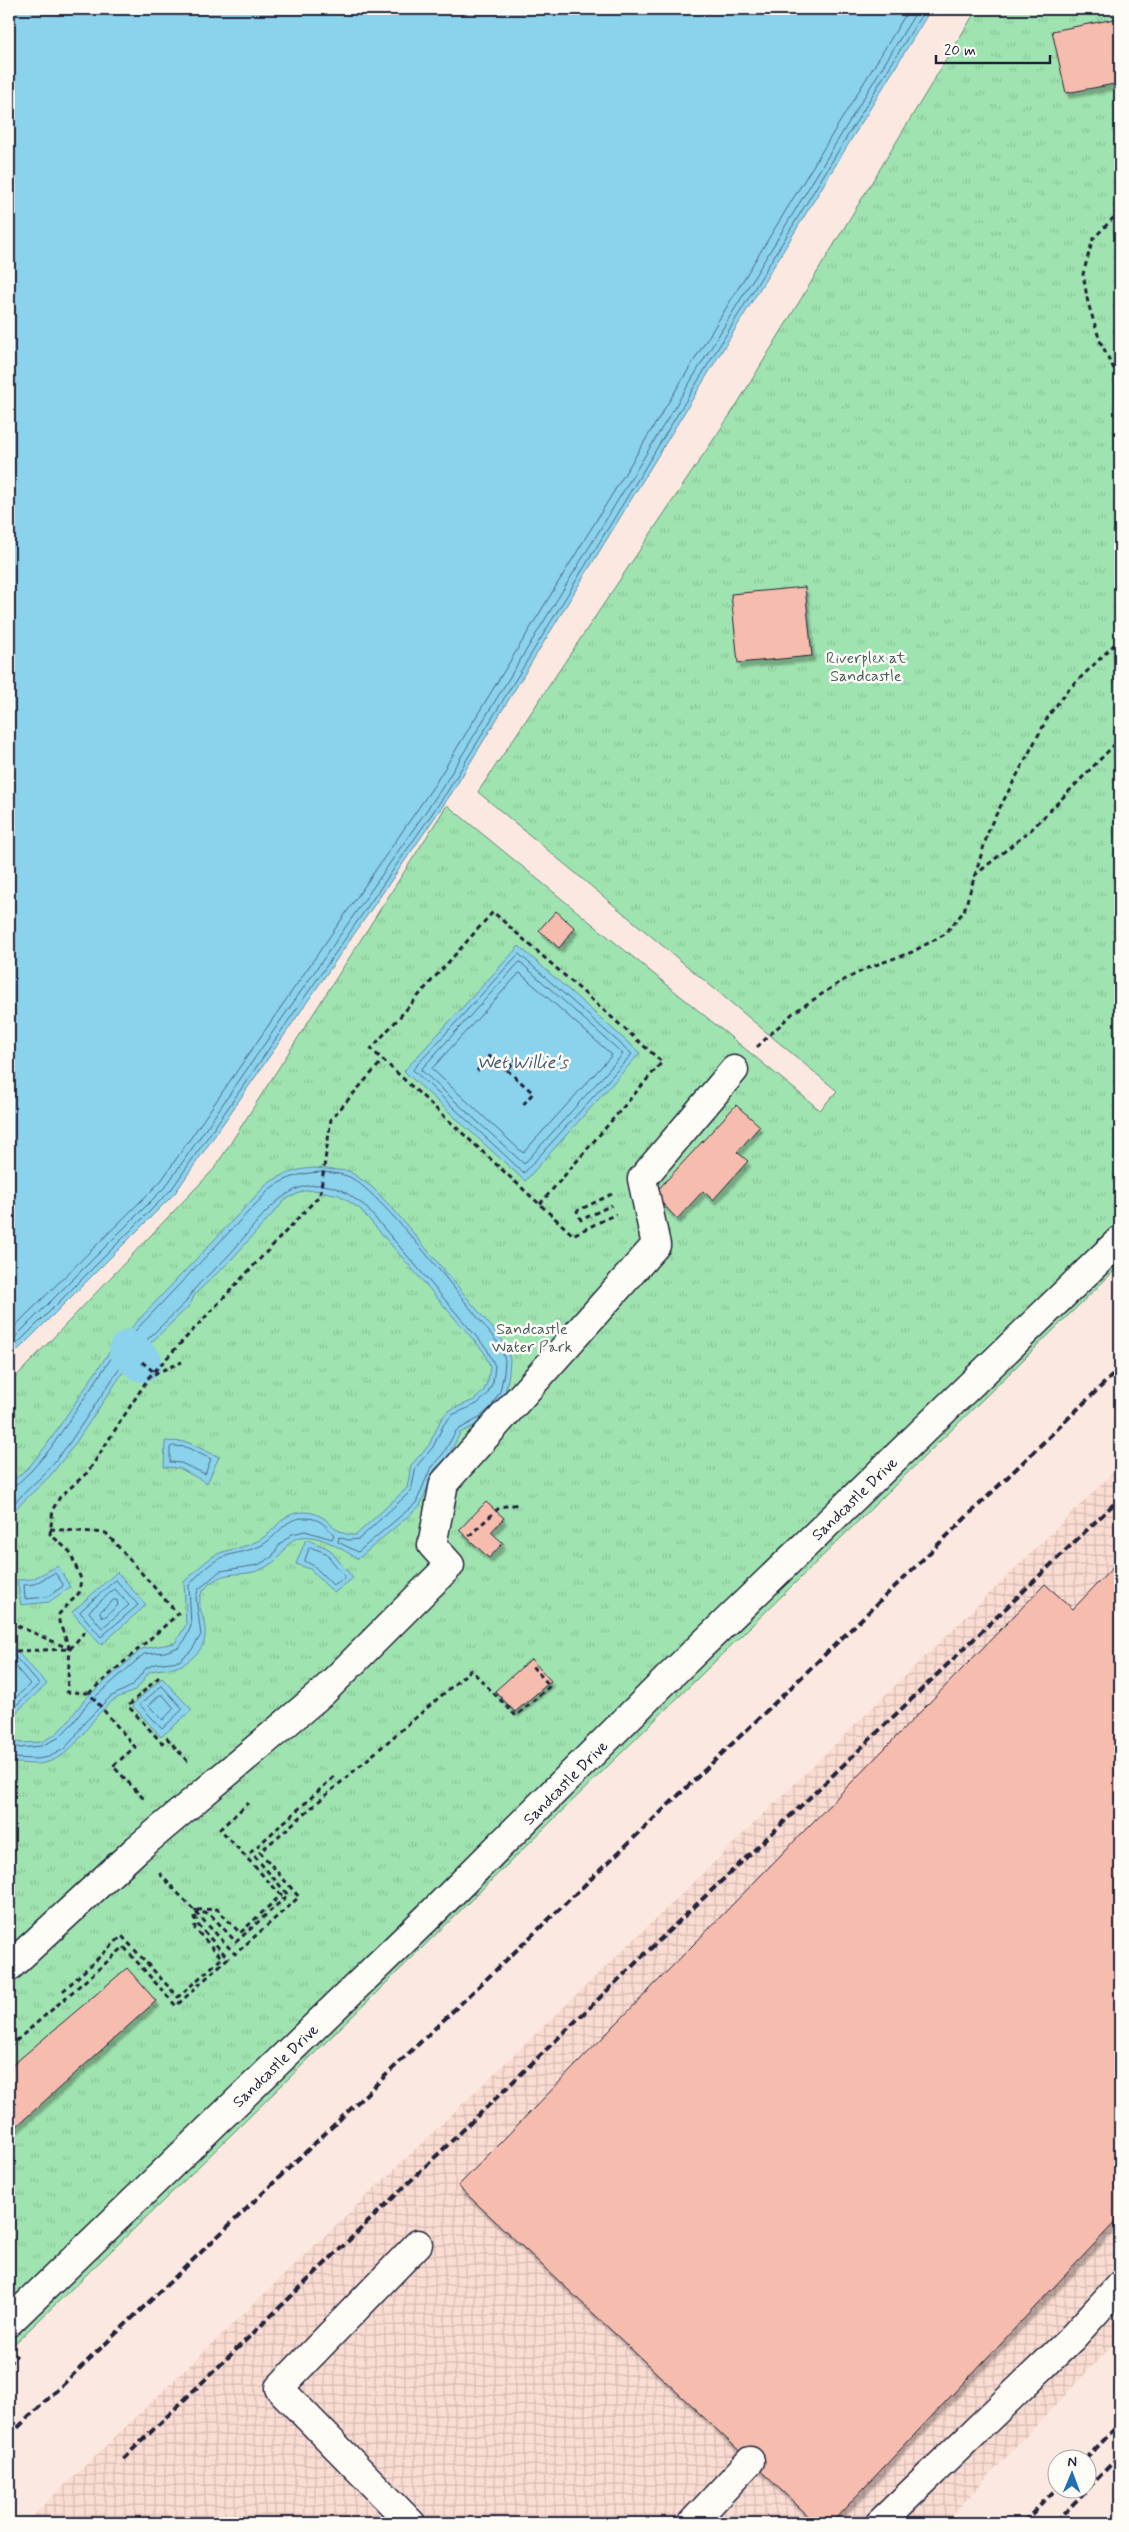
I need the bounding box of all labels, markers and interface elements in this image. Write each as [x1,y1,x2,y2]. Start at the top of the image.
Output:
scale bar [936,32,1050,64]
text: 20 m [944,41,976,61]
park label: Riverplex at Sandcastle [826,648,906,687]
water label: Wet Willie's [477,1051,569,1075]
park label: Sandcastle Water Park [492,1319,572,1358]
street label: Sandcastle Drive [807,1452,903,1546]
street label: Sandcastle Drive [519,1736,613,1830]
street label: Sandcastle Drive [228,2019,324,2113]
north arrow [1046,2450,1096,2500]
text: N [1067,2453,1077,2471]

